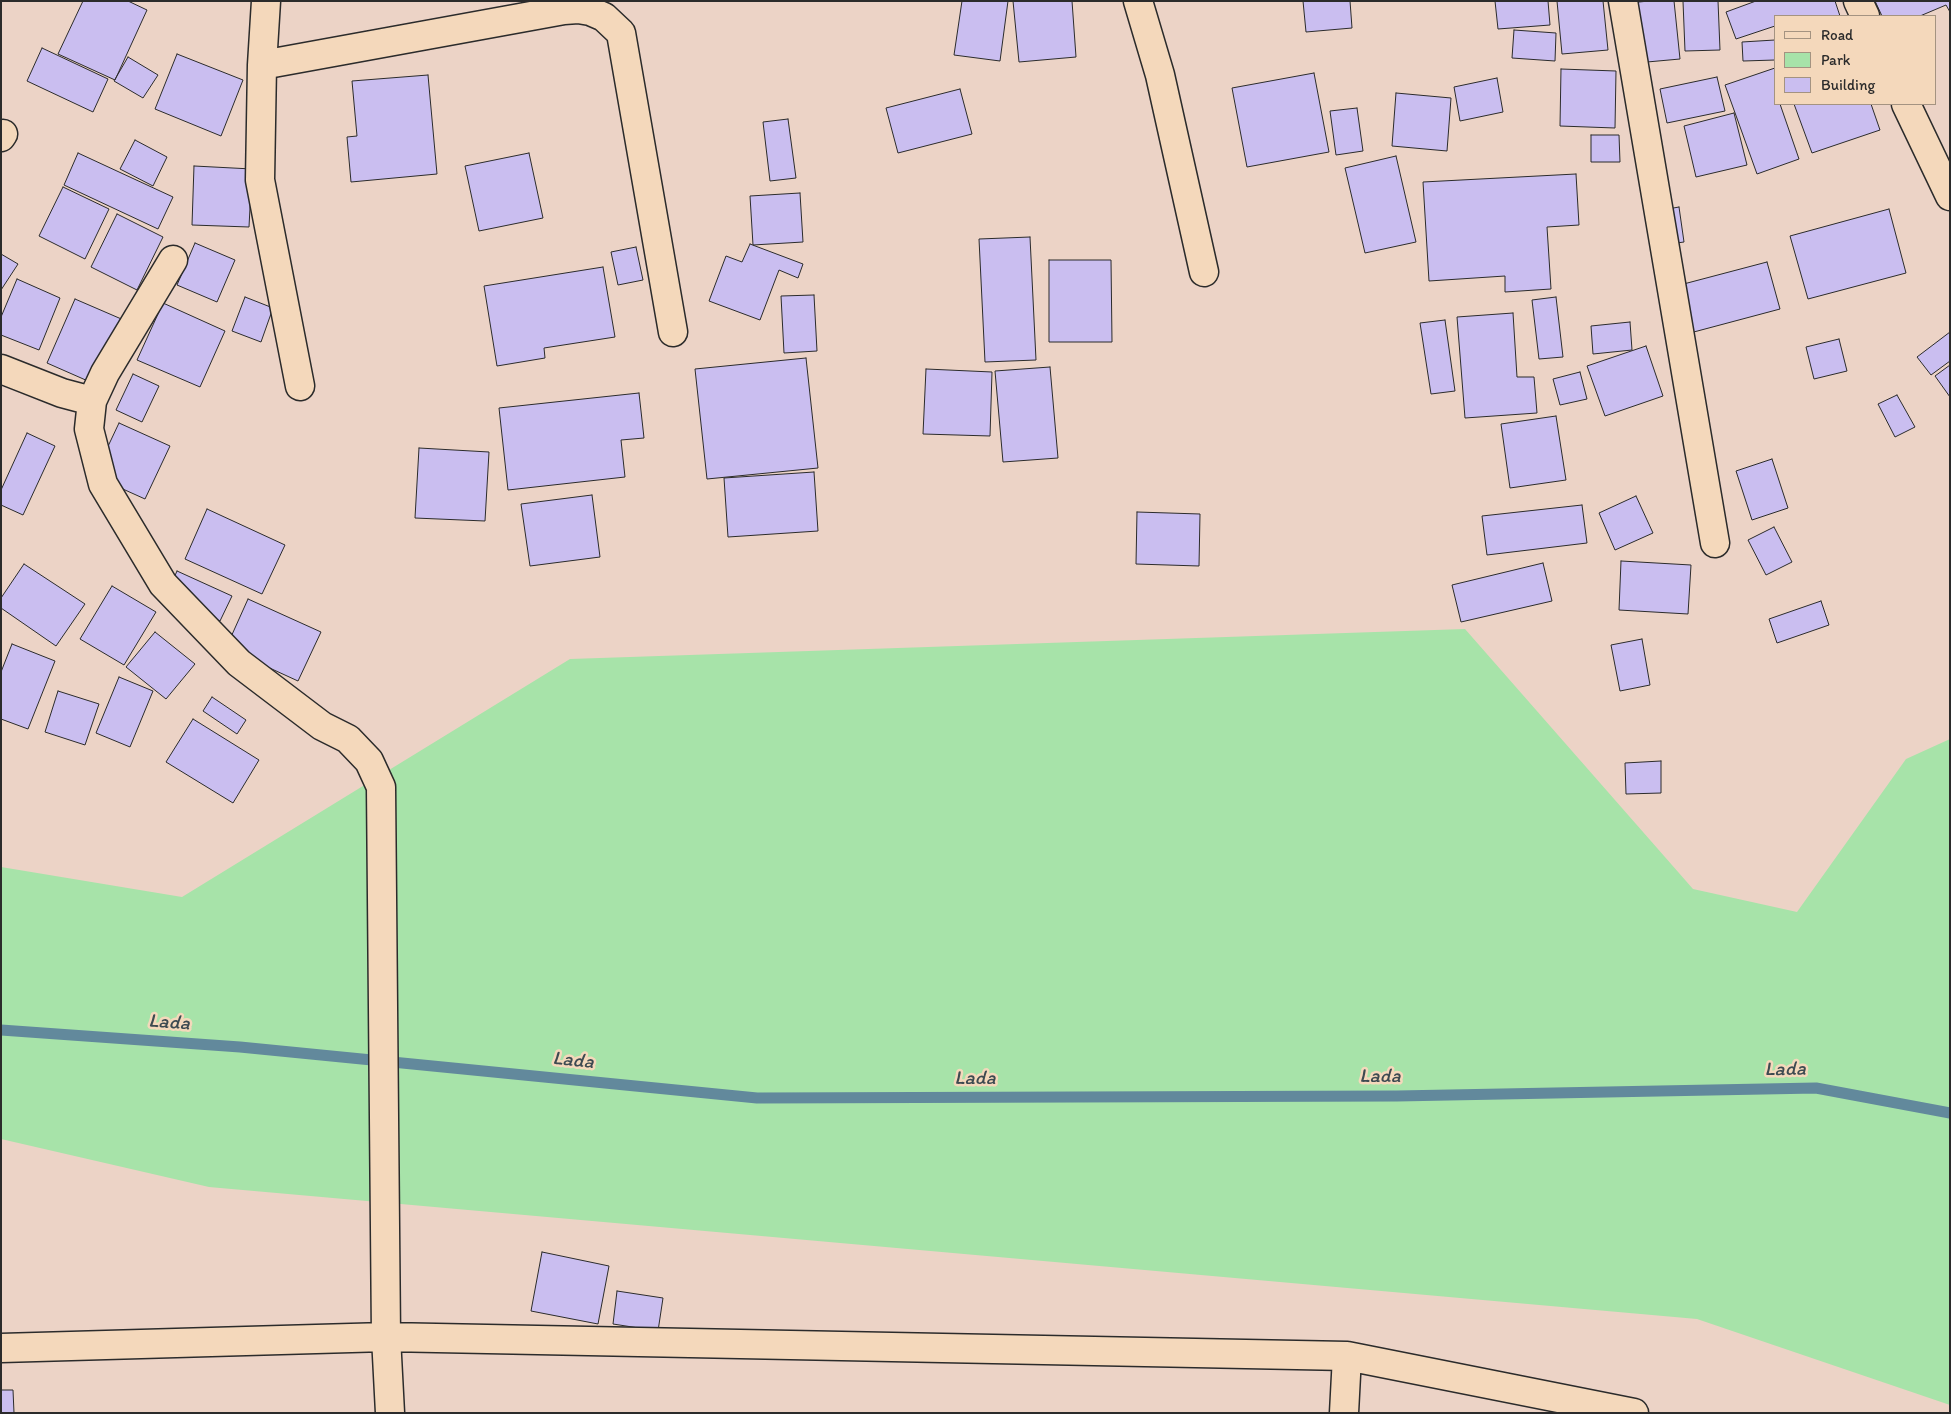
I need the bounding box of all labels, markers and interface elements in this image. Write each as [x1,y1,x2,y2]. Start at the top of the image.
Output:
legend [1774,15,1936,105]
text: Road [1821,26,1853,44]
text: Park [1821,51,1851,69]
text: Building [1821,76,1875,94]
water label: Lada [148,1010,190,1036]
water label: Lada [551,1047,595,1075]
water label: Lada [1764,1058,1806,1082]
water label: Lada [1359,1065,1401,1089]
water label: Lada [954,1067,996,1091]

